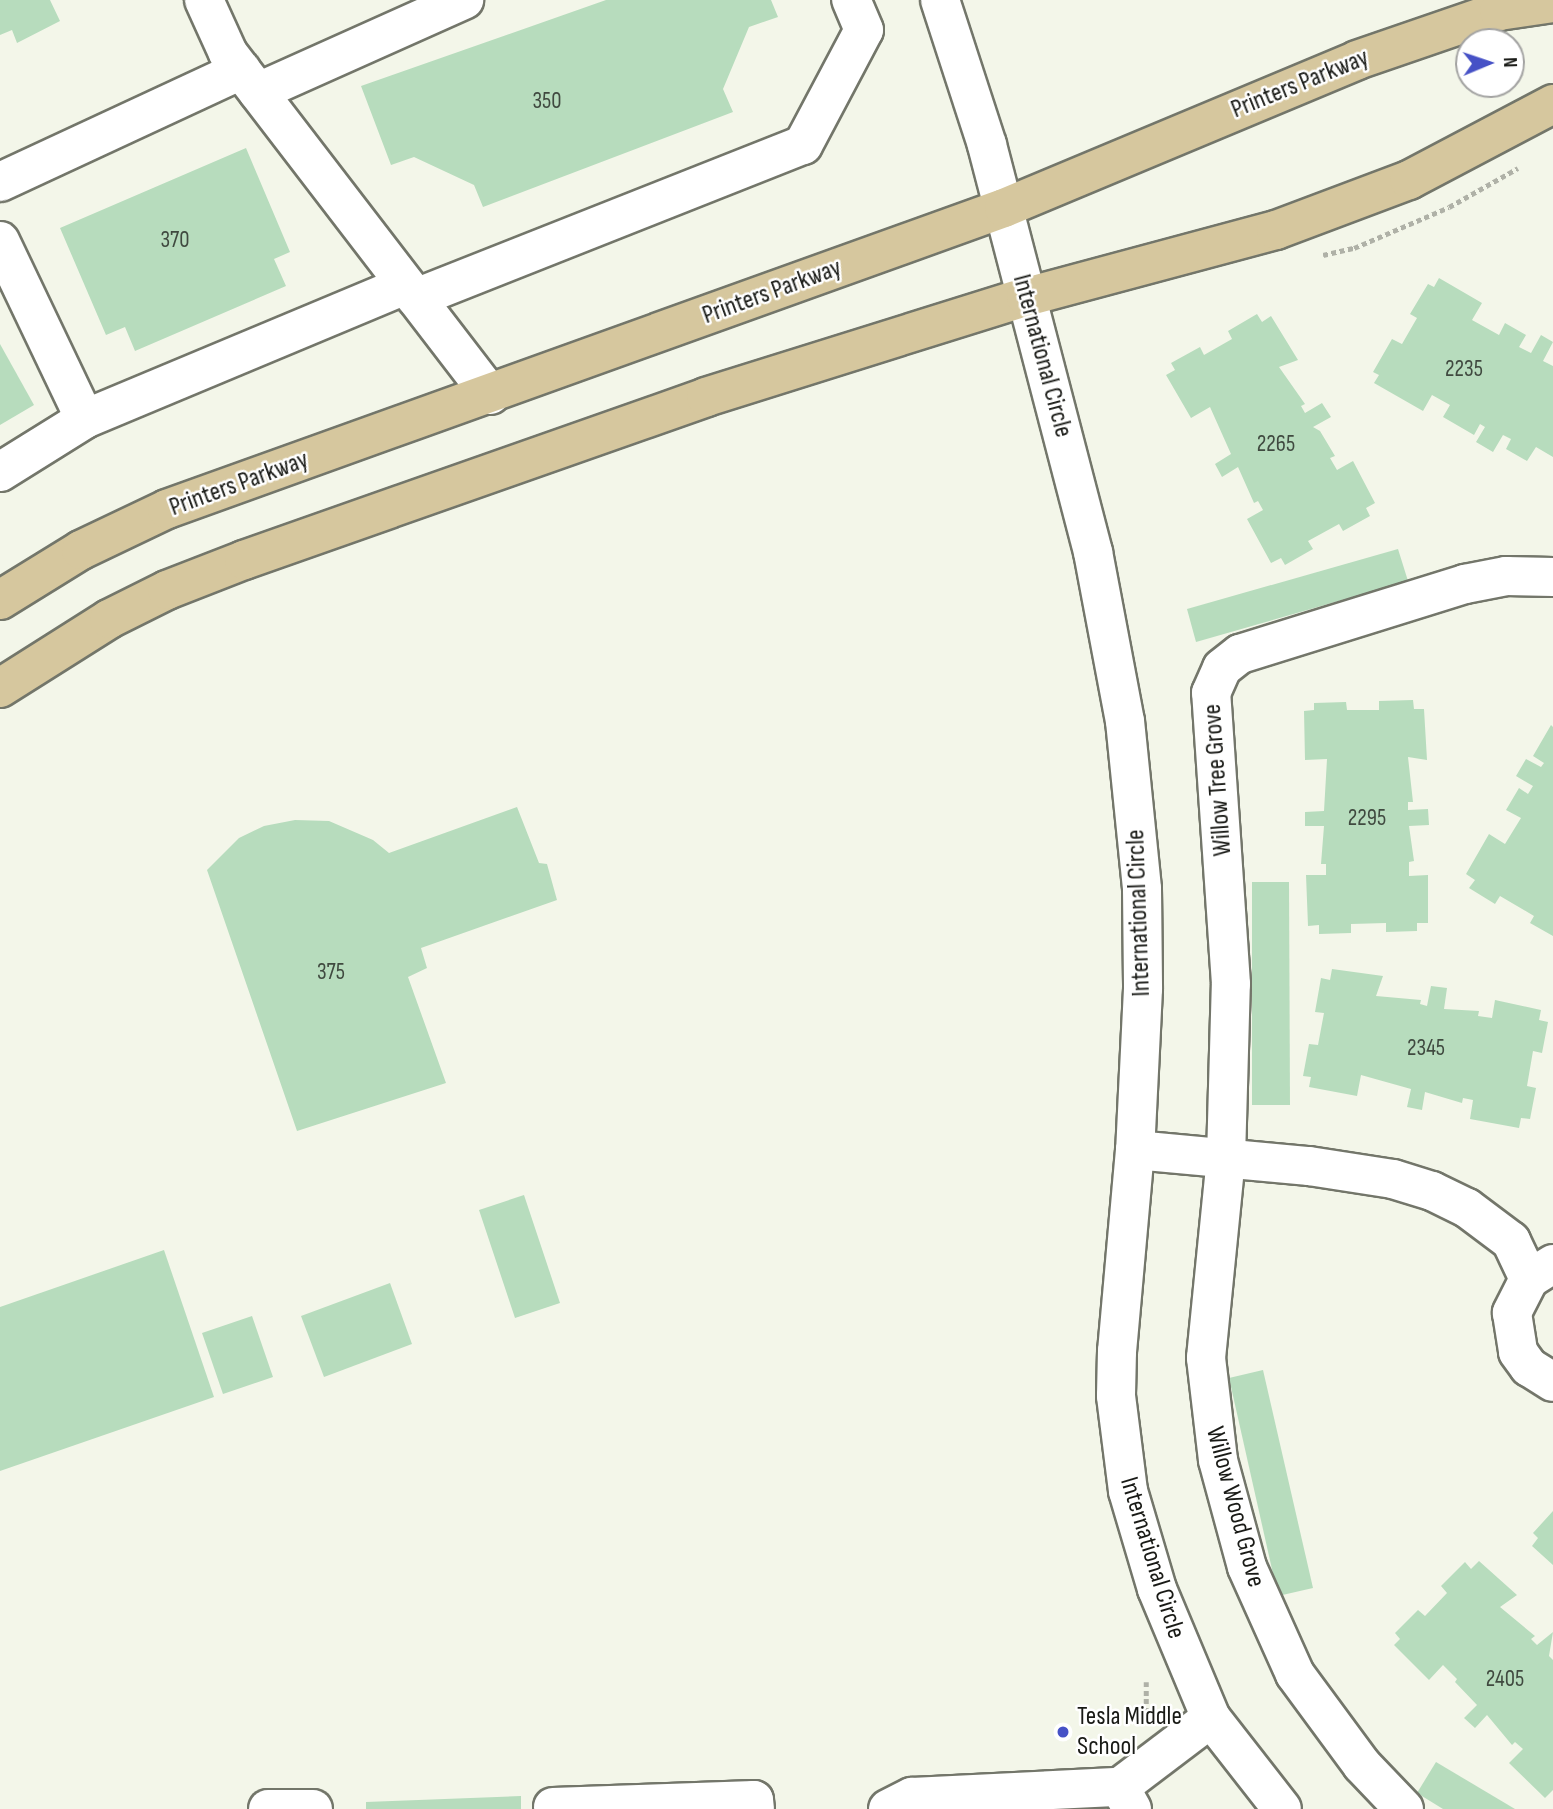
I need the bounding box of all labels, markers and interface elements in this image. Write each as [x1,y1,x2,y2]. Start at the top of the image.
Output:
north arrow [1455,28,1525,98]
street label: Printers Parkway [1227,42,1373,126]
text: N [1498,57,1521,68]
house number: 350 [532,87,562,115]
house number: 370 [160,226,190,254]
street label: Printers Parkway [698,252,846,332]
street label: International Circle [1005,271,1079,441]
house number: 2235 [1445,355,1483,383]
house number: 2265 [1257,430,1295,458]
street label: Printers Parkway [165,444,313,524]
street label: Willow Tree Grove [1197,703,1239,857]
house number: 2295 [1348,804,1386,832]
street label: International Circle [1120,829,1158,997]
house number: 375 [317,958,345,986]
house number: 2345 [1407,1034,1445,1062]
street label: Willow Wood Grove [1199,1423,1271,1591]
street label: International Circle [1113,1474,1191,1642]
house number: 2405 [1486,1665,1524,1693]
place label: Tesla Middle School [1077,1701,1182,1762]
marker: Tesla Middle School [1055,1724,1071,1740]

